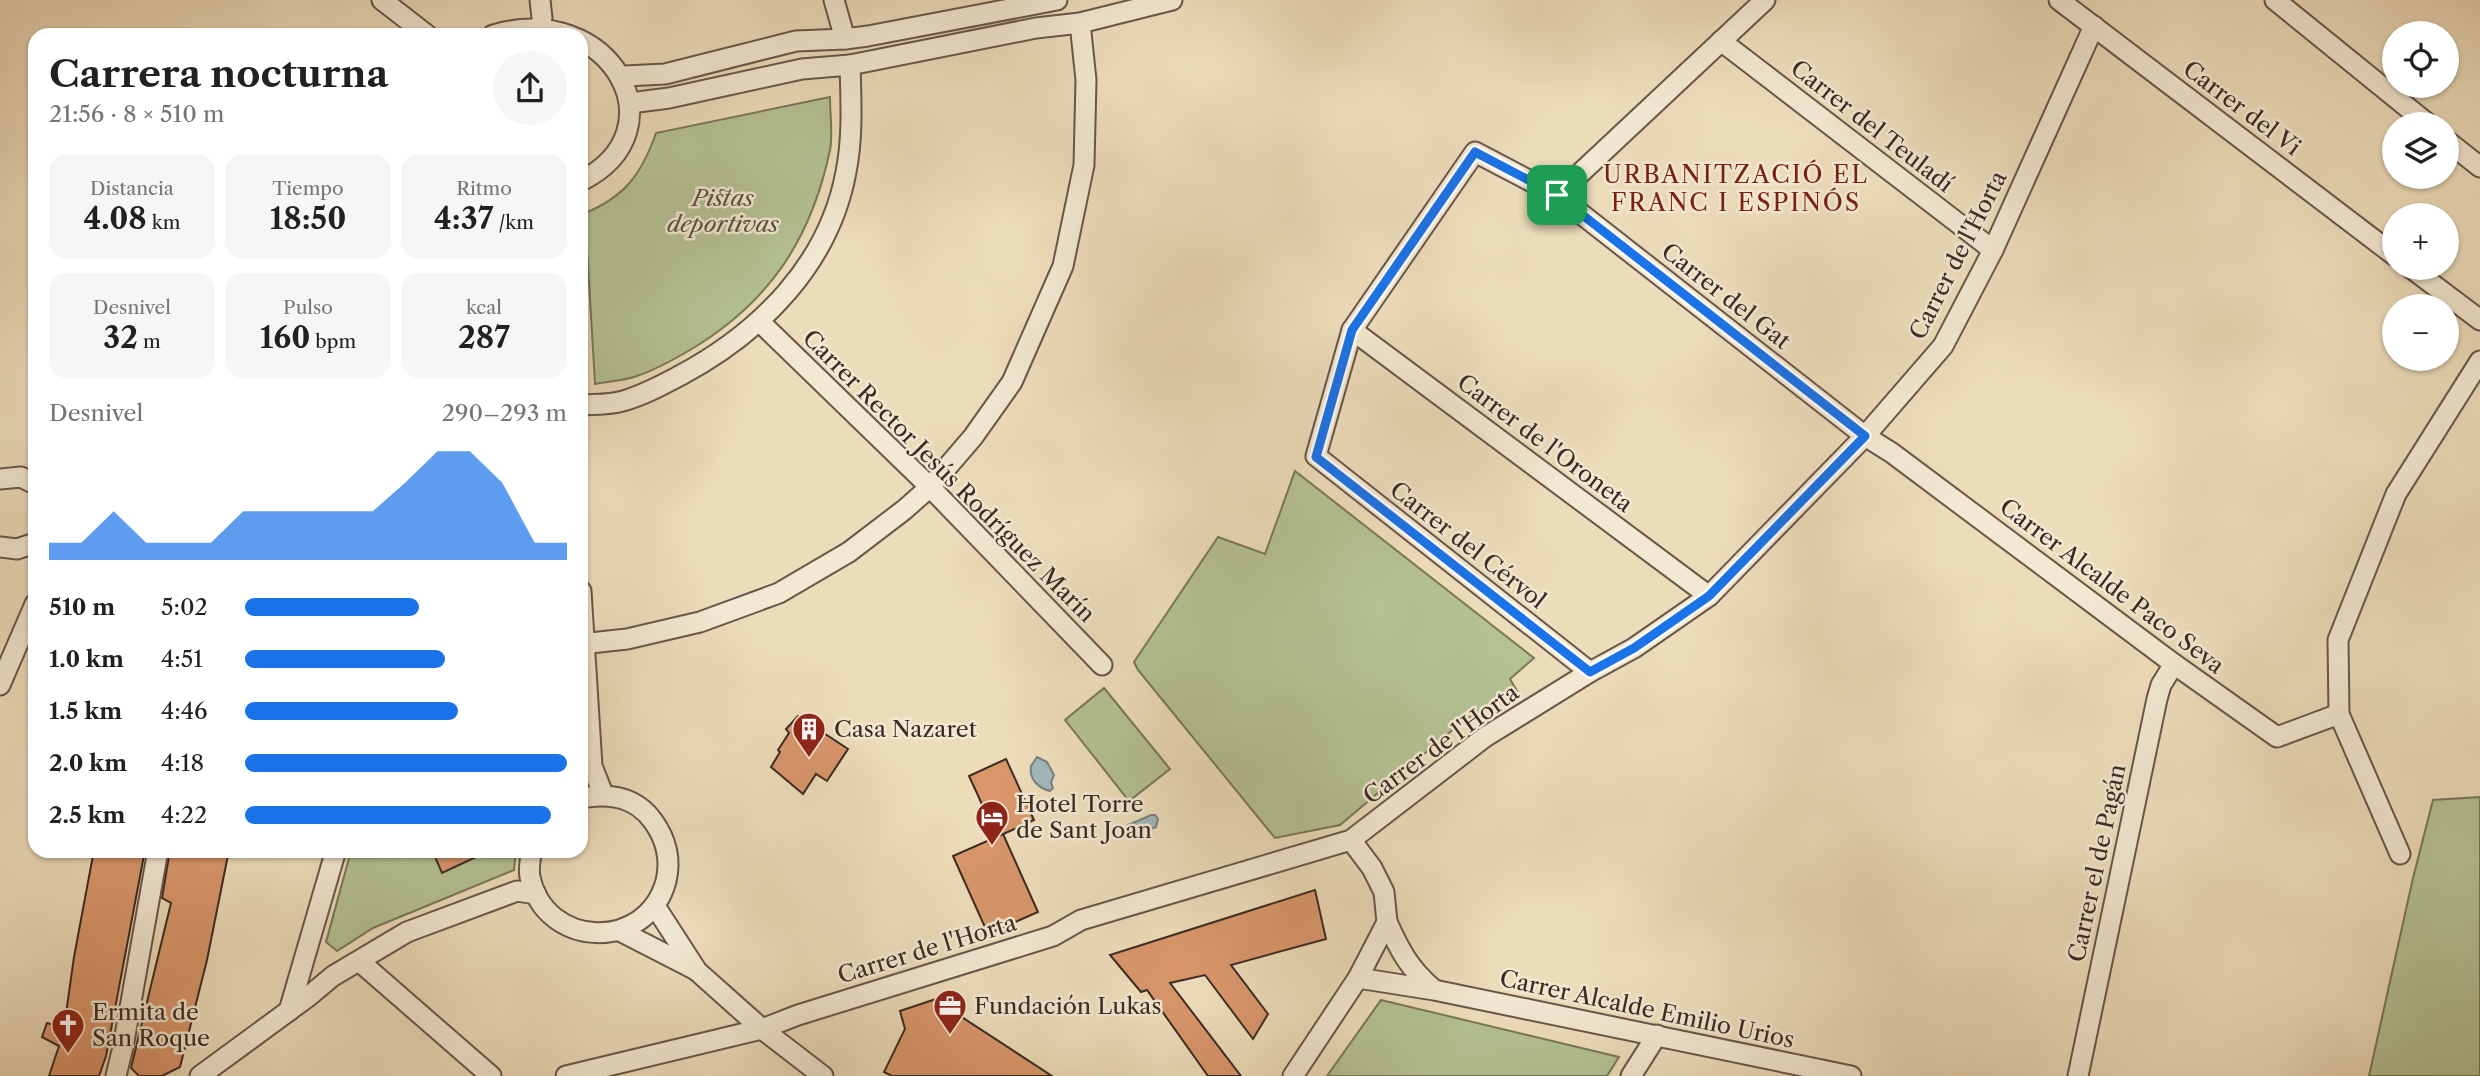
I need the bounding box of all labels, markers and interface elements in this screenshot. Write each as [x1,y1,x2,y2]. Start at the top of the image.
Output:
map controls [2382,21,2459,371]
button: locate [2382,21,2459,98]
text: Carrera nocturna [49,50,389,97]
button: share [493,51,567,125]
street label: Carrer del Teuladí [1785,54,1959,198]
street label: Carrer del Vi [2178,55,2306,161]
text: 21:56 · 8 × 510 m [49,100,224,128]
button: layers [2382,112,2459,189]
district label: URBANITZACIÓ EL FRANC I ESPINÓS [1603,159,1869,217]
pin [1527,165,1587,225]
street label: Carrer de l'Horta [1903,165,2013,344]
icon: arrive [1538,176,1576,214]
text: Distancia [90,177,174,200]
text: Tiempo [272,177,344,200]
text: Ritmo [456,177,512,200]
park label: Pistas deportivas [667,184,780,238]
text: 4.08 [83,200,147,237]
text: 18:50 [270,200,346,237]
text: 4:37 [434,200,493,237]
button: + [2382,203,2459,280]
text: km [147,211,181,234]
text: /km [493,211,534,234]
street label: Carrer del Gat [1656,237,1796,355]
button: − [2382,294,2459,371]
text: Desnivel [93,296,171,319]
text: Pulso [283,296,333,319]
text: kcal [466,296,502,319]
text: 32 [103,319,138,356]
text: 160 [260,319,310,356]
text: 287 [458,319,510,356]
street label: Carrer Rector Jesús Rodríguez Marín [797,324,1101,628]
text: m [138,330,161,353]
text: bpm [310,330,356,353]
street label: Carrer de l'Oroneta [1452,368,1639,519]
text: Desnivel [49,399,143,427]
text: 290–293 m [442,399,567,427]
street label: Carrer del Cérvol [1384,475,1552,615]
street label: Carrer Alcalde Paco Seva [1994,492,2230,680]
text: 510 m [49,593,115,621]
text: 5:02 [161,593,208,621]
text: 1.0 km [49,645,124,673]
text: 4:51 [161,645,203,673]
street label: Carrer de l'Horta [1358,678,1525,810]
text: 1.5 km [49,697,122,725]
text: 4:46 [161,697,208,725]
building icon: Casa Nazaret [790,710,828,759]
place label: Casa Nazaret [834,715,977,743]
text: 2.0 km [49,749,127,777]
text: 4:18 [161,749,204,777]
street label: Carrer el de Pagán [2062,761,2132,965]
place label: Hotel Torre de Sant Joan [1016,790,1152,844]
hotel icon: Hotel Torre de Sant Joan [973,798,1011,847]
text: 2.5 km [49,801,125,829]
text: 4:22 [161,801,207,829]
street label: Carrer de l'Horta [834,908,1020,989]
street label: Carrer Alcalde Emilio Urios [1497,964,1797,1054]
office icon: Fundación Lukas [931,987,969,1036]
place label: Fundación Lukas [974,992,1162,1020]
place label: Ermita de San Roque [92,998,210,1052]
church icon: Ermita de San Roque [49,1006,87,1055]

